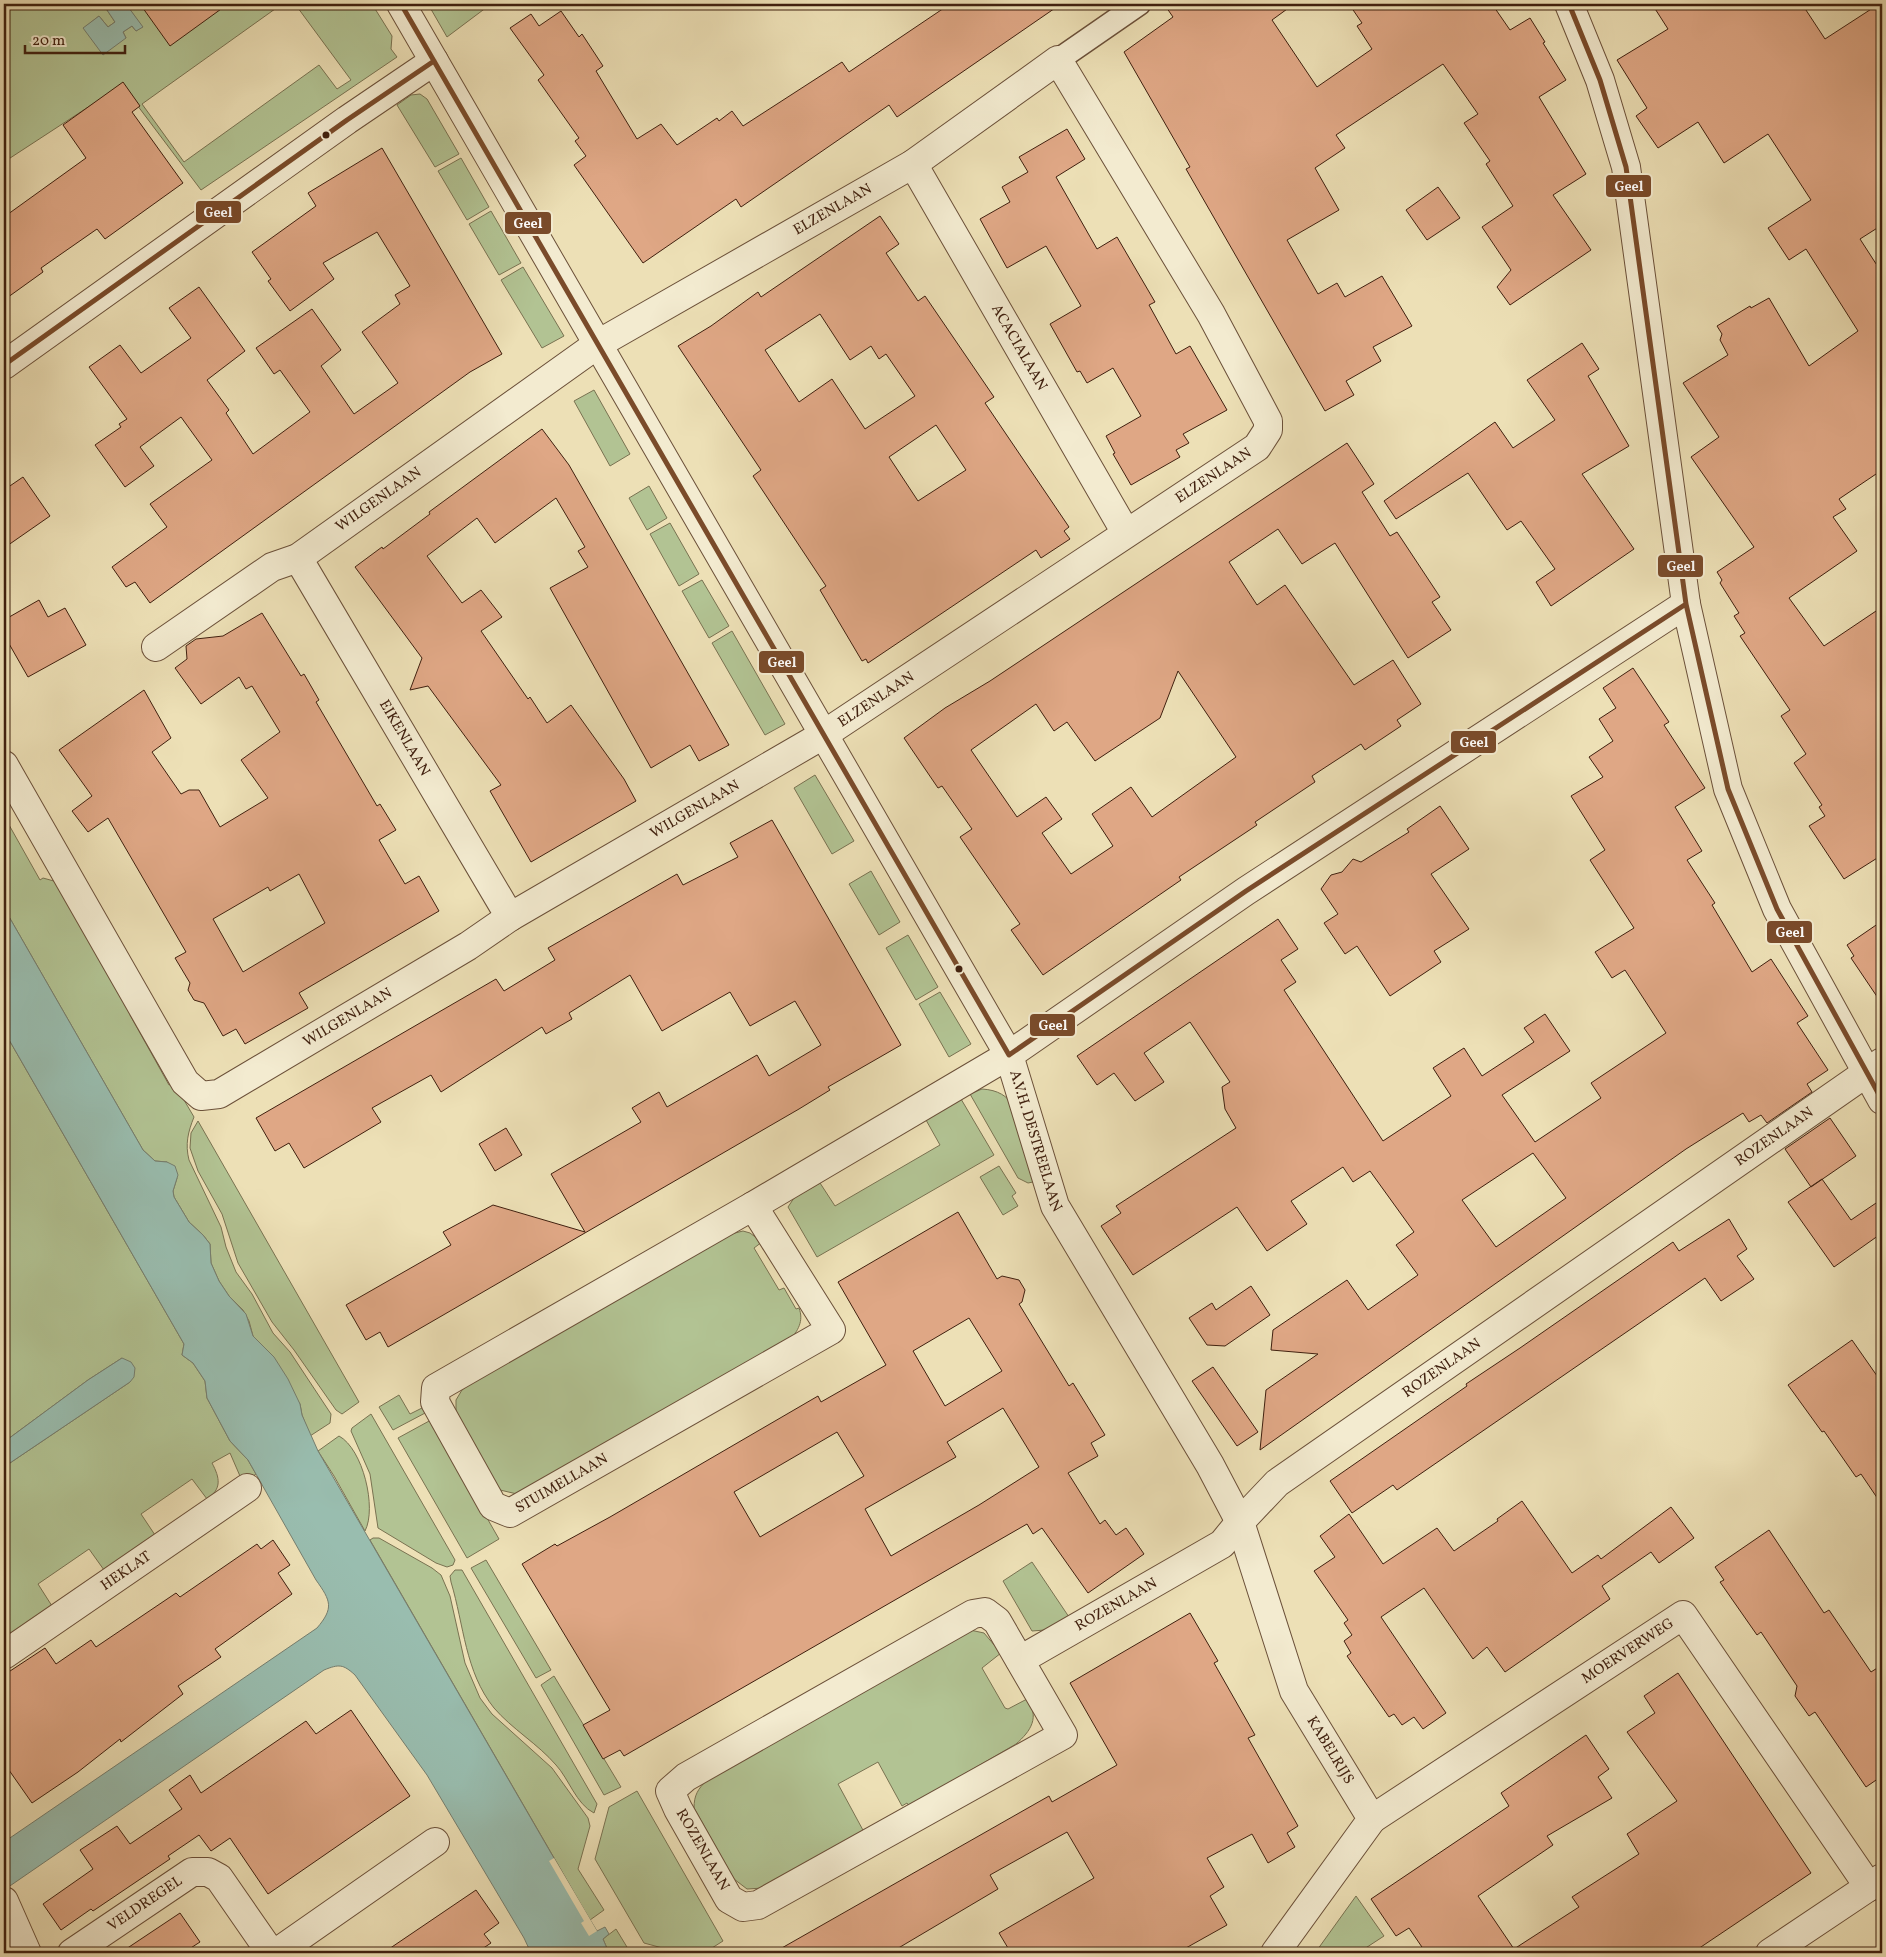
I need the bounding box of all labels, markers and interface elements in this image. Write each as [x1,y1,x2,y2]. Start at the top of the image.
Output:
scale bar [25,22,125,54]
text: 20 m [32,31,65,52]
unlabelled marker [321,130,331,140]
line badge: Geel [1605,174,1652,198]
text: Geel [1614,178,1644,197]
street label: ELZENLAAN [790,179,876,241]
line badge: Geel [195,200,242,224]
text: Geel [203,204,233,223]
line badge: Geel [504,211,552,235]
text: Geel [513,215,543,234]
street label: ACACIALAAN [986,301,1052,395]
street label: ELZENLAAN [1171,443,1256,509]
street label: WILGENLAAN [332,463,426,537]
line badge: Geel [1657,554,1704,578]
text: Geel [1666,558,1696,577]
line badge: Geel [758,650,805,674]
text: Geel [767,654,797,673]
street label: ELZENLAAN [834,667,919,733]
street label: EIKENLAAN [374,696,435,780]
line badge: Geel [1450,730,1497,754]
text: Geel [1459,734,1489,753]
street label: WILGENLAAN [646,775,744,844]
line badge: Geel [1766,920,1813,944]
text: Geel [1775,924,1805,943]
unlabelled marker [954,964,964,974]
street label: WILGENLAAN [299,983,396,1052]
line badge: Geel [1029,1013,1076,1037]
text: Geel [1038,1017,1068,1036]
street label: A.V.H. DESTREELAAN [1004,1067,1067,1216]
street label: ROZENLAAN [1731,1102,1818,1172]
street label: ROZENLAAN [1398,1334,1485,1403]
street label: STUIMELLAAN [512,1449,612,1519]
street label: HEKLAT [96,1546,156,1596]
street label: ROZENLAAN [1071,1573,1161,1637]
street label: MOERVERWEG [1577,1613,1678,1689]
street label: KABELRIJS [1301,1712,1359,1788]
street label: ROZENLAAN [670,1805,734,1895]
street label: VELDREGEL [103,1871,187,1937]

